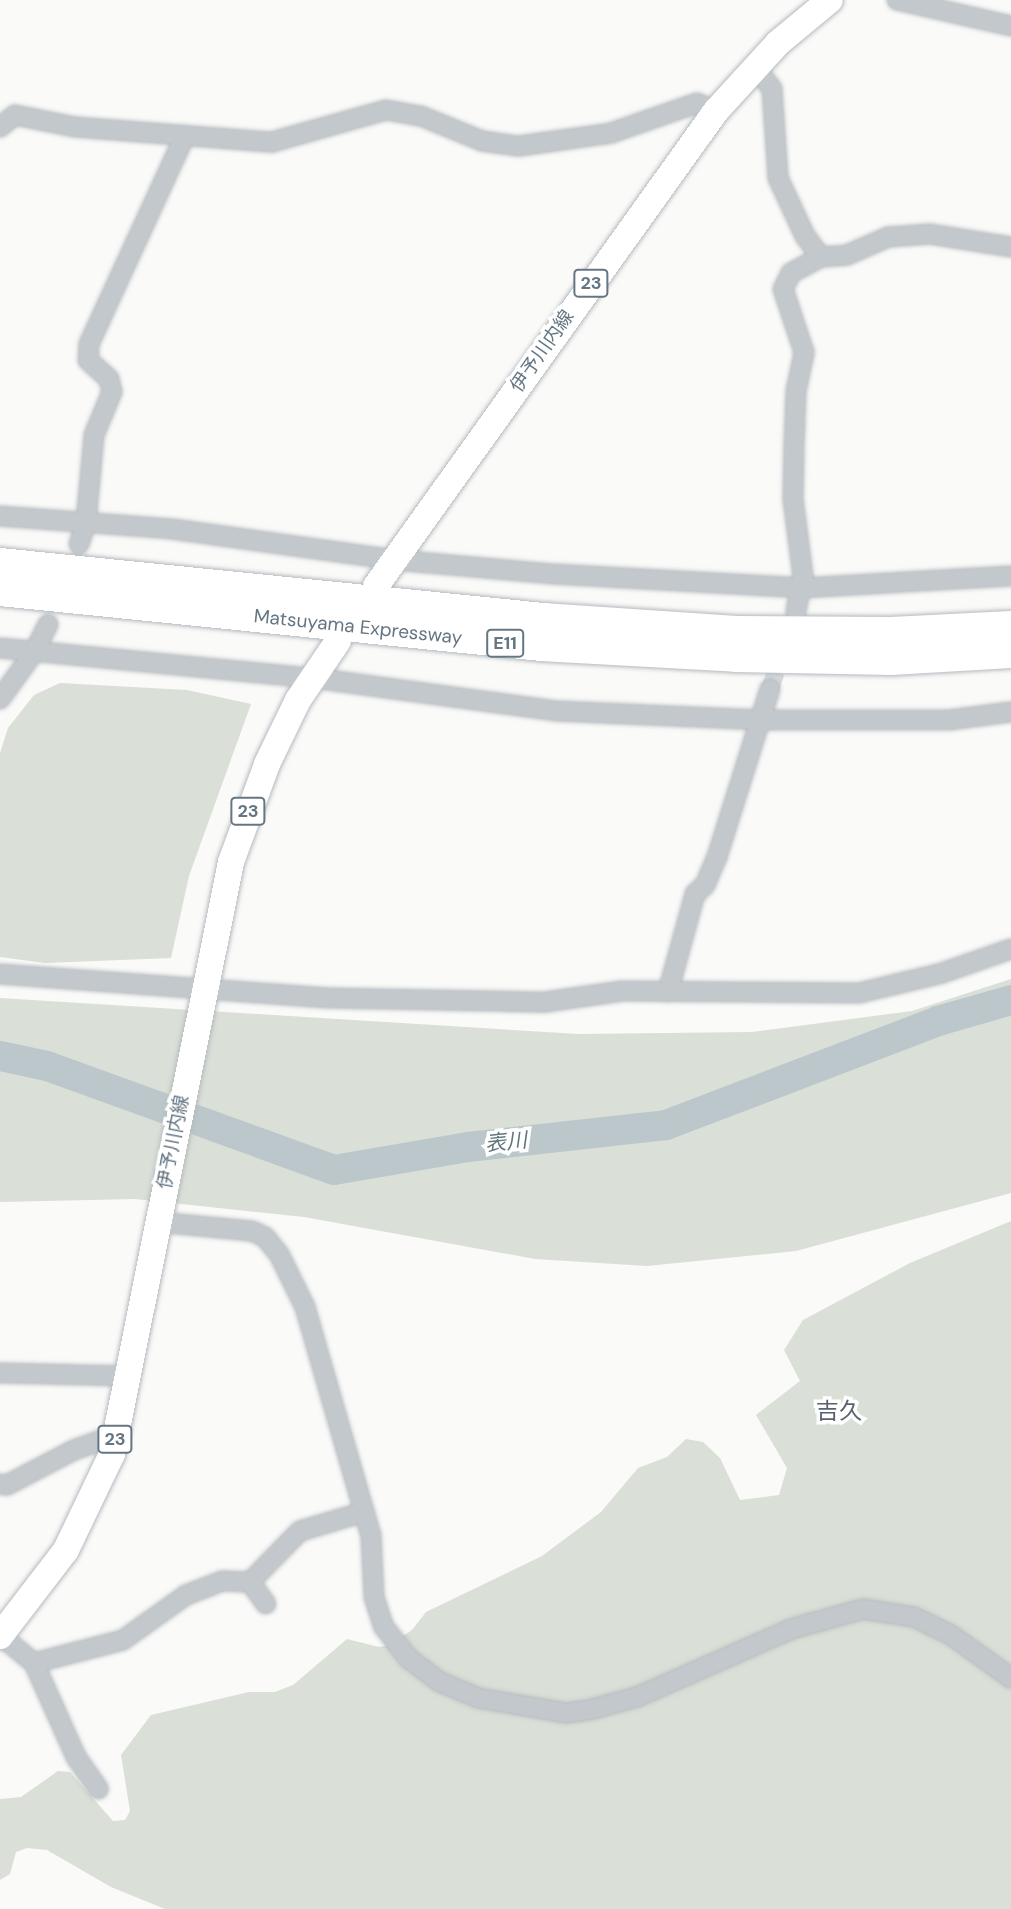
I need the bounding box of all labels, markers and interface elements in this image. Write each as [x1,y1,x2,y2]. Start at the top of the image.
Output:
road number: 23 [572,268,610,298]
street label: 伊予川内線 [505,306,579,396]
street label: Matsuyama Expressway [253,605,463,649]
road number: E11 [486,628,524,658]
road number: 23 [229,796,267,826]
street label: 伊予川内線 [153,1093,193,1191]
water label: 表川 [484,1127,528,1157]
district label: 吉久 [816,1397,862,1425]
road number: 23 [96,1424,134,1454]

